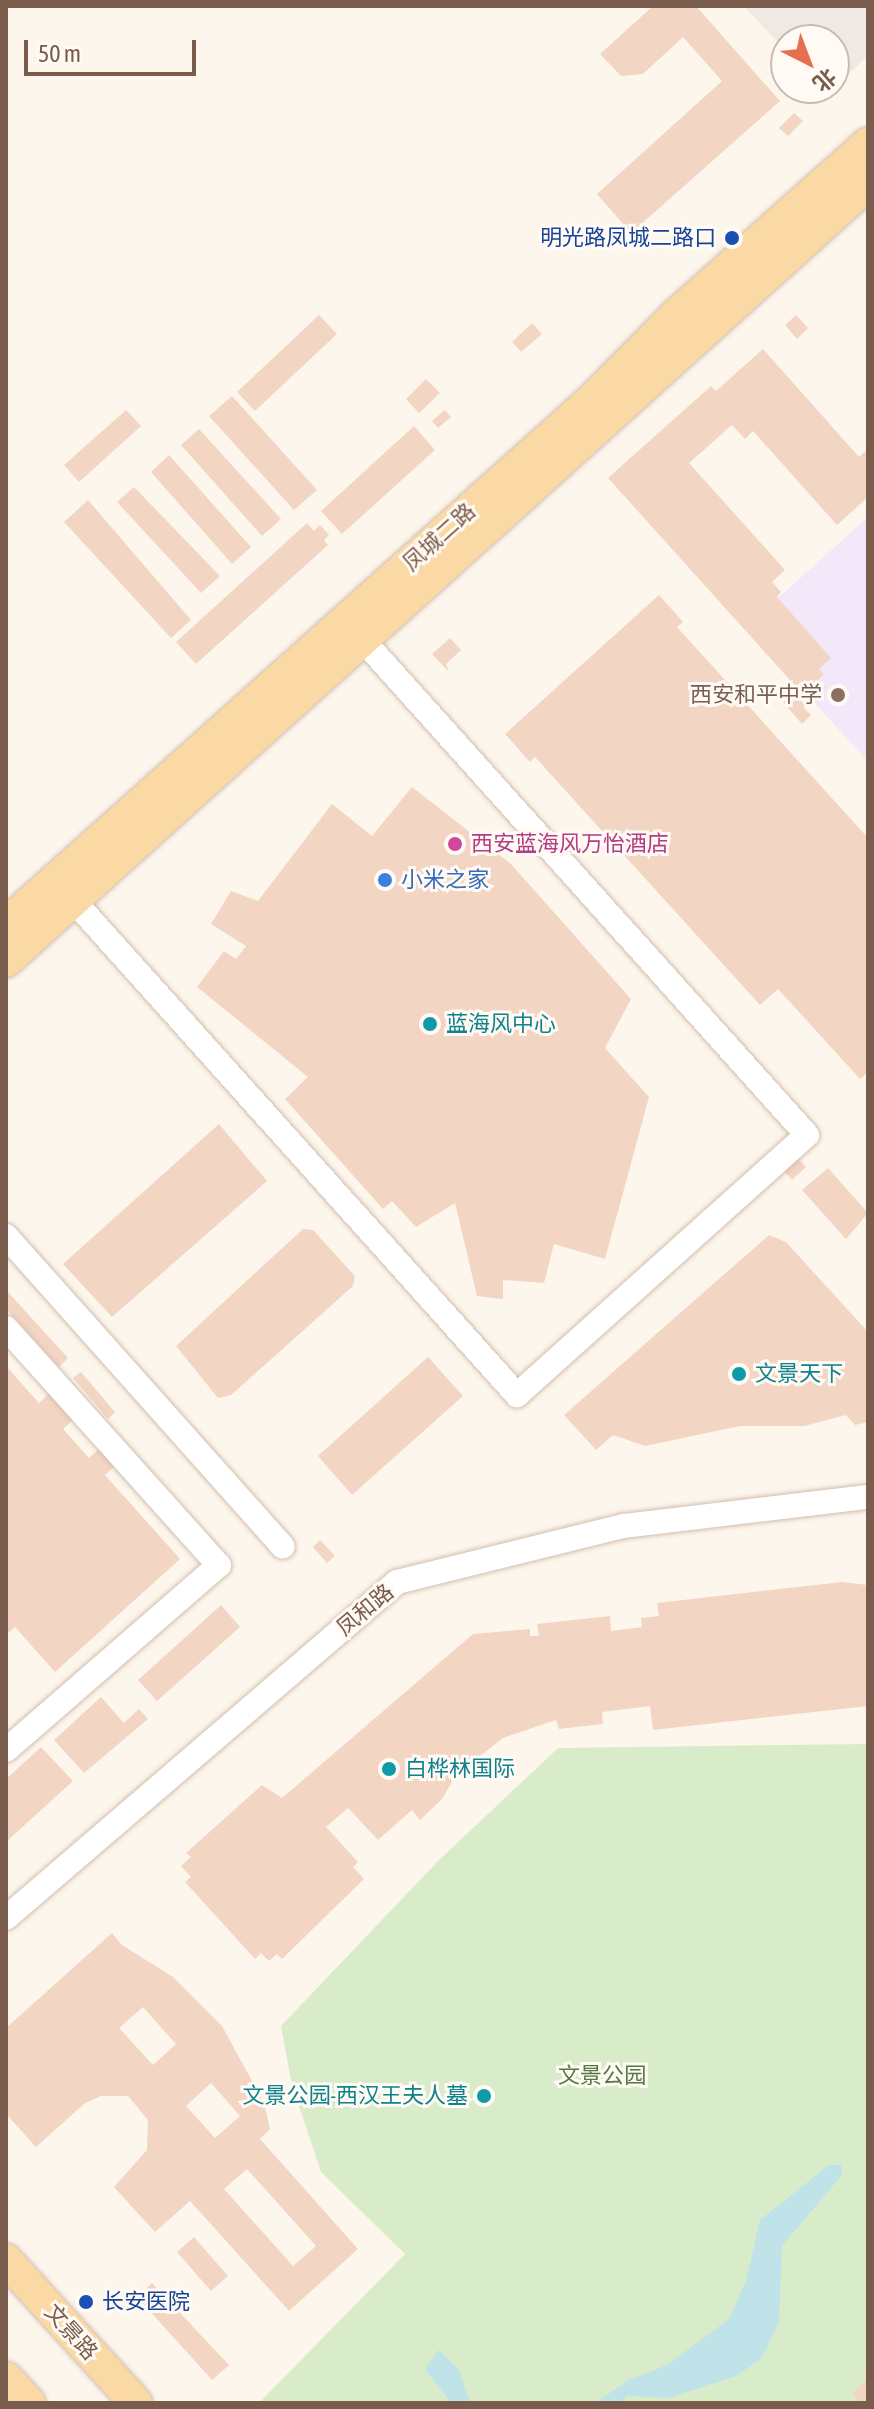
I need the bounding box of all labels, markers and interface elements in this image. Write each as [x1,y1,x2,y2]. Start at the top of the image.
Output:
scale bar [28,24,200,74]
north arrow [770,24,850,104]
text: 50 m [38,40,81,67]
text: 北 [808,63,842,97]
place label: 明光路凤城二路口 [540,225,716,251]
marker: 明光路凤城二路口 [723,229,741,247]
street label: 凤城二路 [397,498,481,576]
place label: 西安和平中学 [690,682,822,708]
marker: 西安和平中学 [829,686,847,704]
place label: 西安蓝海风万怡酒店 [471,831,669,857]
marker: 西安蓝海风万怡酒店 [446,835,464,853]
place label: 小米之家 [401,867,489,893]
marker: 小米之家 [376,871,394,889]
place label: 蓝海风中心 [446,1011,556,1037]
marker: 蓝海风中心 [421,1015,439,1033]
place label: 文景天下 [755,1361,843,1387]
marker: 文景天下 [730,1365,748,1383]
street label: 凤和路 [331,1579,399,1641]
place label: 白桦林国际 [405,1756,515,1782]
marker: 白桦林国际 [380,1760,398,1778]
park label: 文景公园 [558,2063,646,2089]
place label: 文景公园-西汉王夫人墓 [243,2083,468,2109]
marker: 文景公园-西汉王夫人墓 [475,2087,493,2105]
place label: 长安医院 [102,2289,190,2315]
marker: 长安医院 [77,2293,95,2311]
street label: 文景路 [39,2299,103,2365]

